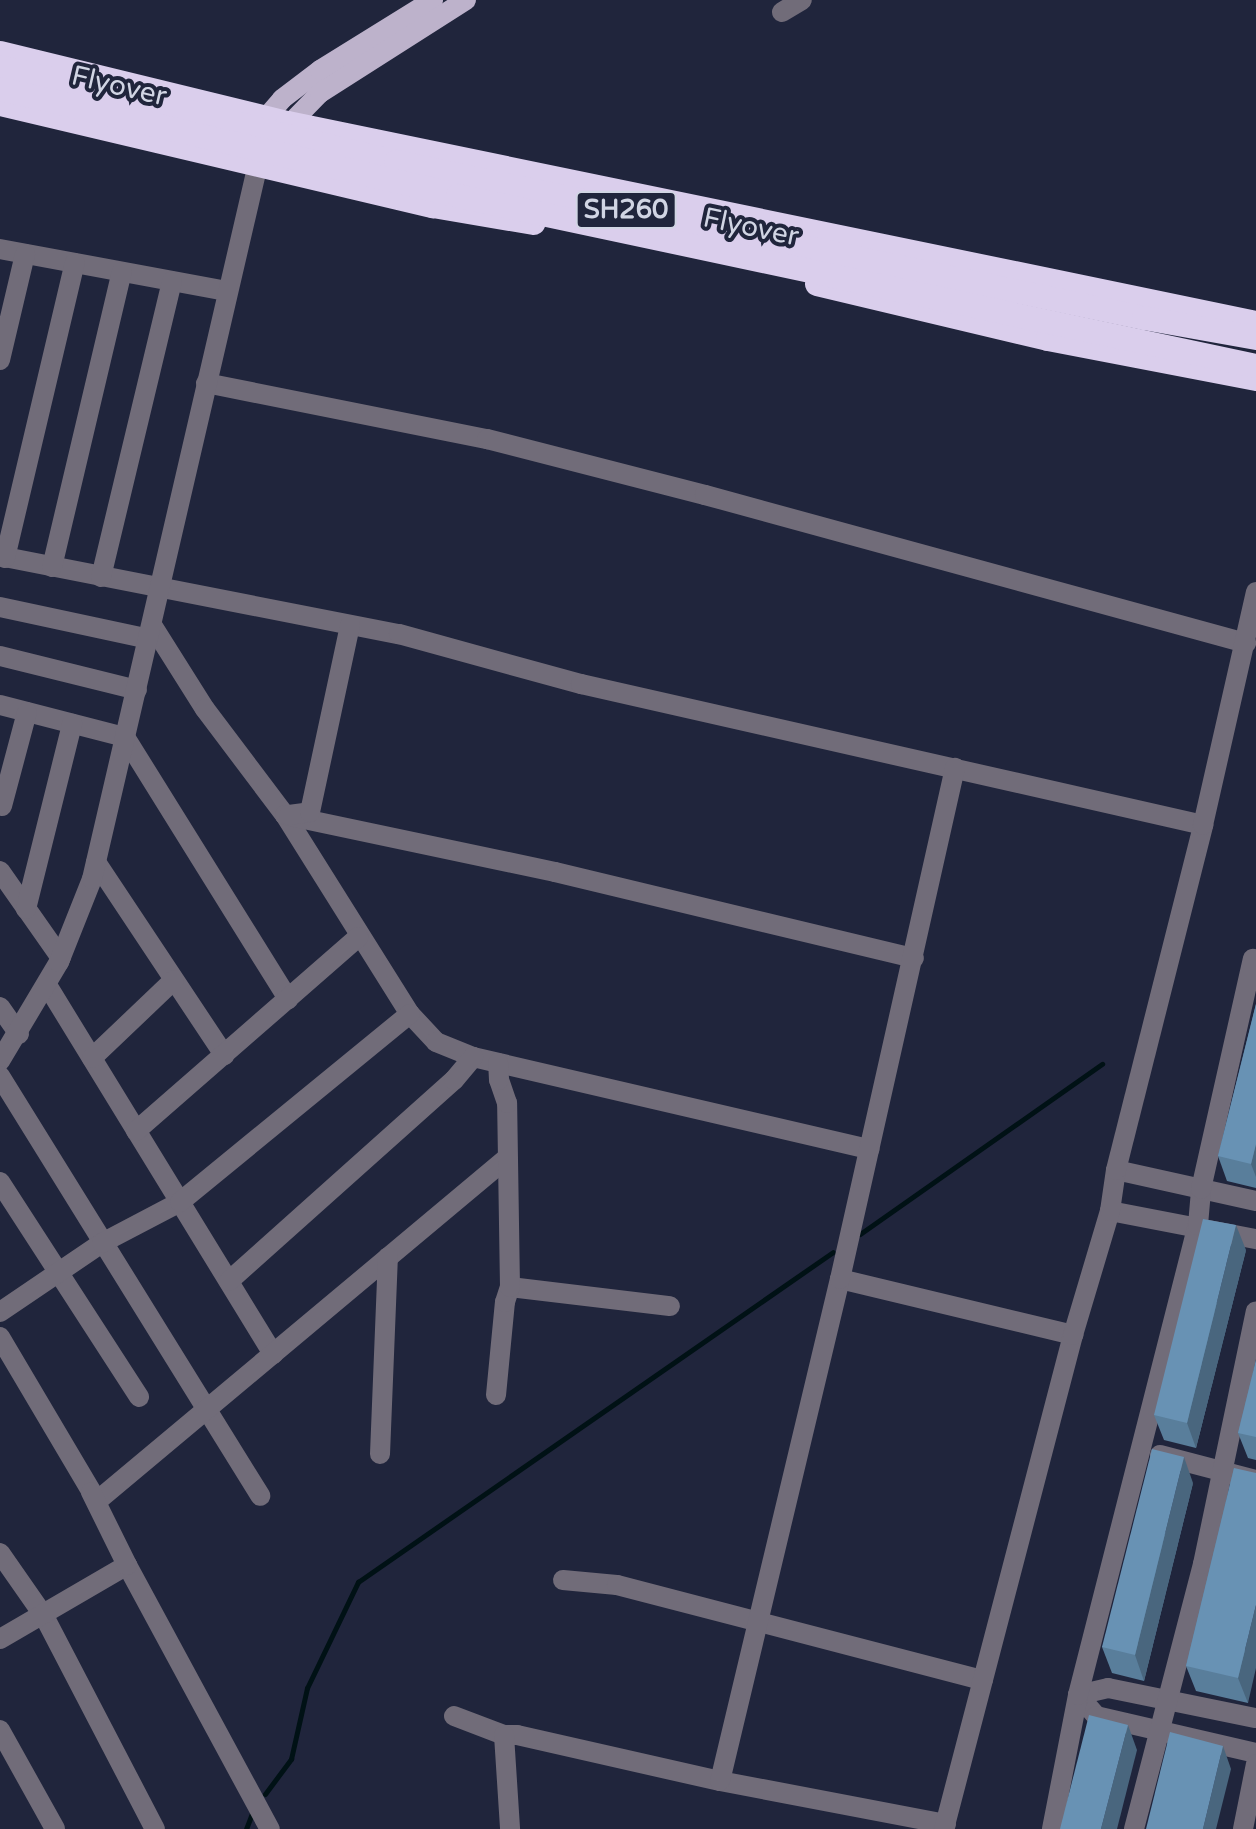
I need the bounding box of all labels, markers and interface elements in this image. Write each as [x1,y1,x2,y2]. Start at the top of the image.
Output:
street label: Flyover [68,59,170,113]
road number: SH260 [574,188,678,232]
street label: Flyover [700,201,802,253]

